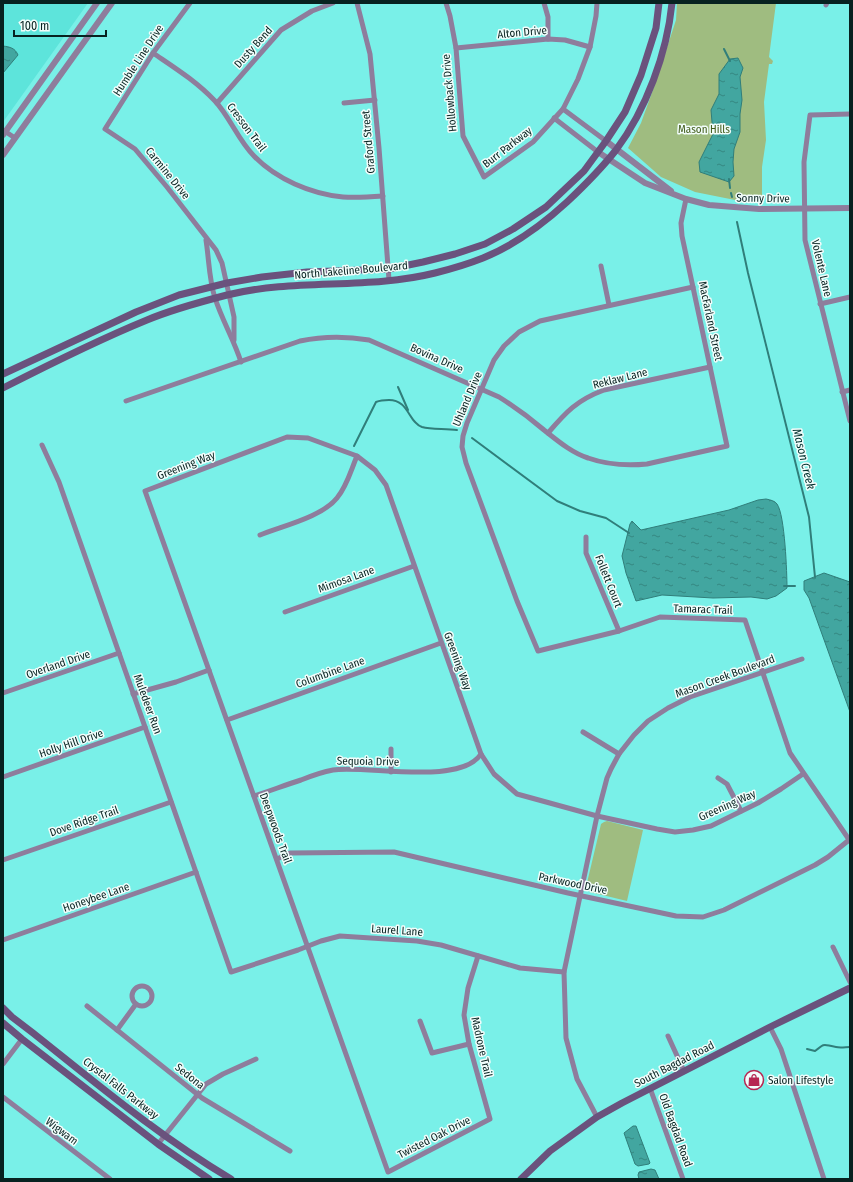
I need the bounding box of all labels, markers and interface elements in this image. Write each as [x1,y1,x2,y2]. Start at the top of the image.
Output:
scale bar [14,12,106,38]
text: 100 m [20,19,49,33]
street label: Humble Line Drive [111,22,166,98]
street label: Dusty Bend [231,24,275,71]
street label: Alton Drive [497,24,547,41]
street label: Hollowback Drive [440,54,459,132]
street label: Cresson Trail [224,101,269,154]
street label: Graford Street [359,109,378,174]
park label: Mason Hills [678,123,730,136]
street label: Burr Parkway [480,124,535,171]
street label: Carmine Drive [143,145,193,202]
street label: Sonny Drive [736,192,790,205]
street label: Volente Lane [809,238,834,298]
street label: North Lakeline Boulevard [294,259,408,282]
street label: MacFarland Street [696,280,725,362]
street label: Bovina Drive [408,341,465,376]
street label: Reklaw Lane [591,365,649,392]
street label: Uhland Drive [450,370,485,428]
water label: Mason Creek [790,427,818,491]
street label: Greening Way [155,448,217,482]
street label: Follett Court [592,553,625,610]
street label: Mimosa Lane [316,563,376,596]
street label: Tamarac Trail [673,602,733,617]
street label: Greening Way [441,630,474,692]
street label: Overland Drive [24,647,92,681]
street label: Mason Creek Boulevard [674,652,777,701]
street label: Columbine Lane [294,654,366,691]
street label: Muledeer Run [131,673,164,736]
street label: Holly Hill Drive [37,726,105,760]
street label: Sequoia Drive [337,754,399,769]
street label: Greening Way [697,787,758,824]
street label: Deepwoods Trail [257,791,294,865]
street label: Dove Ridge Trail [48,804,120,839]
street label: Parkwood Drive [537,870,609,897]
street label: Honeybee Lane [61,880,131,915]
street label: Laurel Lane [371,922,423,939]
street label: Madrone Trail [468,1016,495,1079]
street label: South Bagdad Road [632,1039,716,1090]
street label: Crystal Falls Parkway [80,1055,161,1122]
street label: Sedona [172,1061,207,1092]
shop icon: Salon Lifestyle [743,1069,765,1091]
place label: Salon Lifestyle [768,1074,834,1087]
street label: Old Bagdad Road [656,1092,695,1169]
street label: Twisted Oak Drive [396,1113,473,1161]
street label: Wigwam [43,1115,80,1148]

